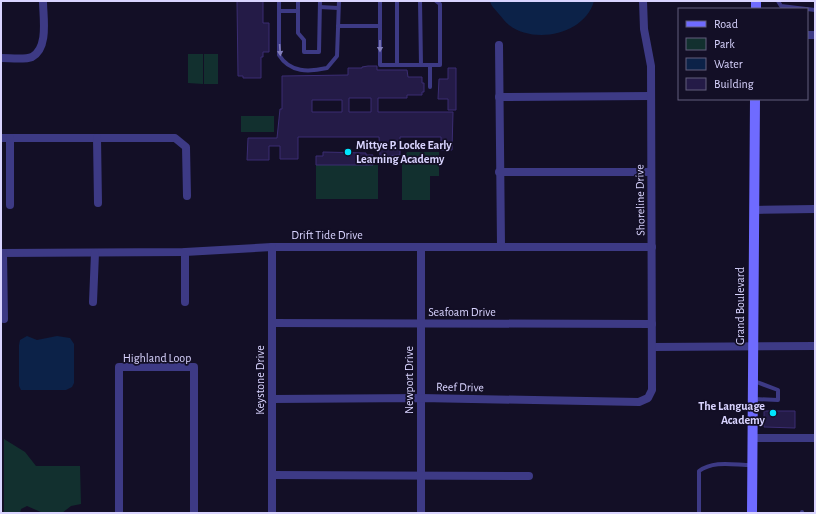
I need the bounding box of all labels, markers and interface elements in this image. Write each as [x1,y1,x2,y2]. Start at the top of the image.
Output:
legend [678,8,808,100]
text: Road [714,18,738,30]
text: Park [714,38,735,50]
one-way arrow [377,40,383,53]
one-way arrow [276,44,283,56]
text: Water [714,58,743,70]
text: Building [714,78,754,90]
place label: Mittye P. Locke Early Learning Academy [356,139,452,166]
marker: Mittye P. Locke Early Learning Academy [343,147,353,157]
street label: Shoreline Drive [633,164,647,236]
street label: Drift Tide Drive [291,229,363,241]
street label: Grand Boulevard [734,267,746,345]
street label: Seafoam Drive [428,306,496,318]
street label: Keystone Drive [254,345,267,415]
street label: Newport Drive [403,346,415,414]
street label: Highland Loop [123,352,191,364]
street label: Reef Drive [436,381,484,393]
place label: The Language Academy [698,400,766,427]
marker: The Language Academy [768,408,778,418]

